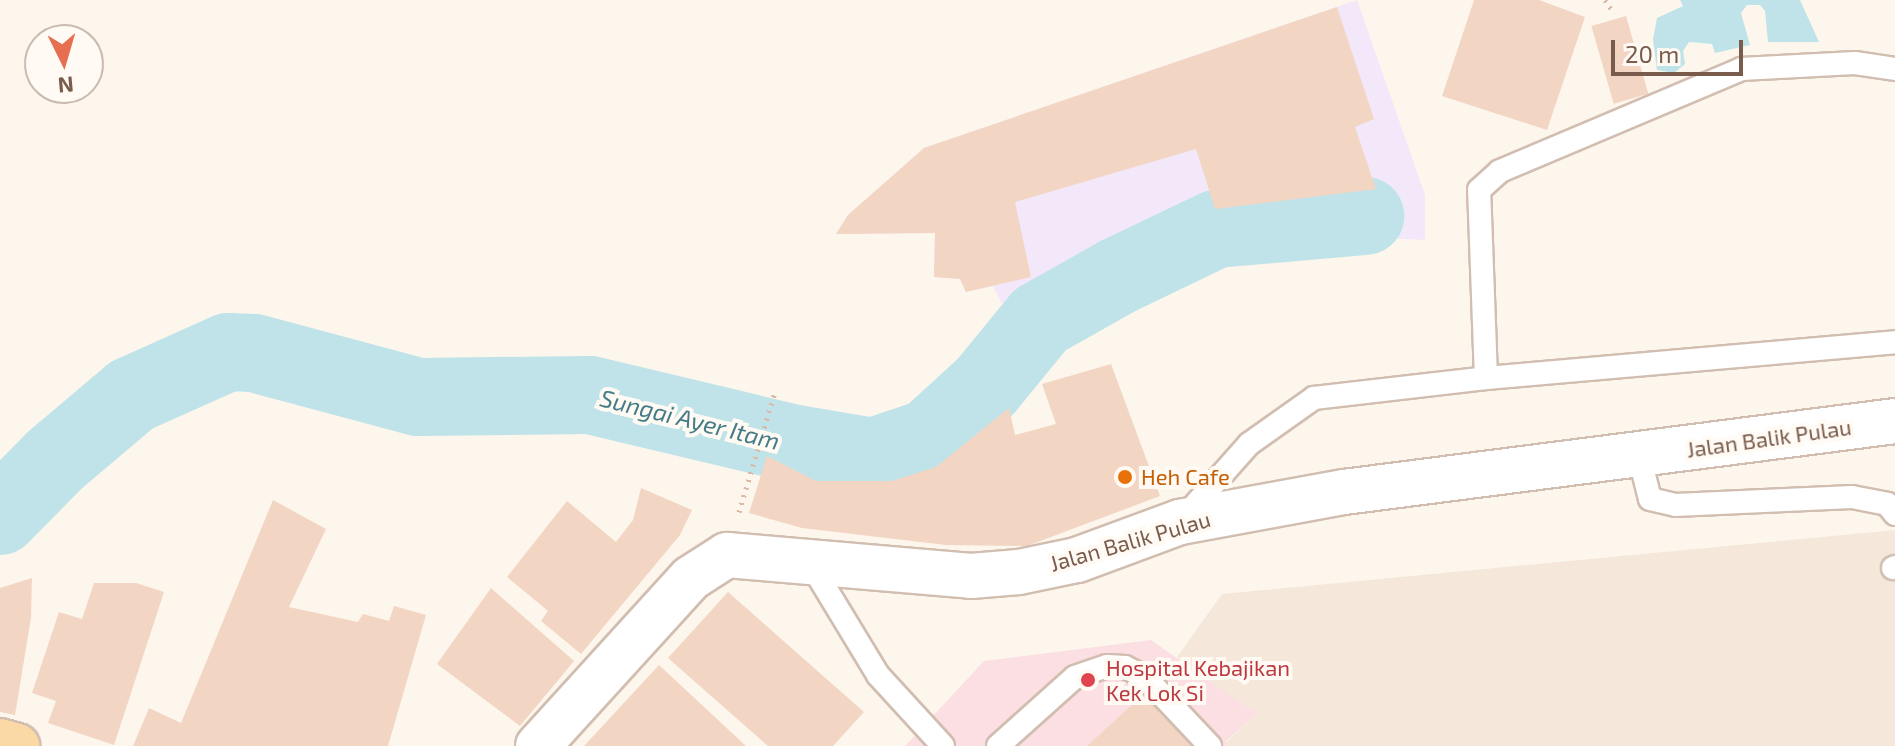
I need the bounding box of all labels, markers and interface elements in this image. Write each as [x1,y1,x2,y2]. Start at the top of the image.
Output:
north arrow [24,24,104,104]
scale bar [1615,24,1747,74]
text: 20 m [1625,39,1679,68]
text: N [57,72,75,100]
water label: Sungai Ayer Itam [597,383,783,455]
street label: Jalan Balik Pulau [1685,413,1853,463]
place label: Heh Cafe [1141,464,1230,490]
marker: Heh Cafe [1116,468,1134,486]
street label: Jalan Balik Pulau [1046,505,1214,577]
place label: Hospital Kebajikan Kek Lok Si [1106,654,1291,706]
marker: Hospital Kebajikan Kek Lok Si [1077,669,1099,691]

